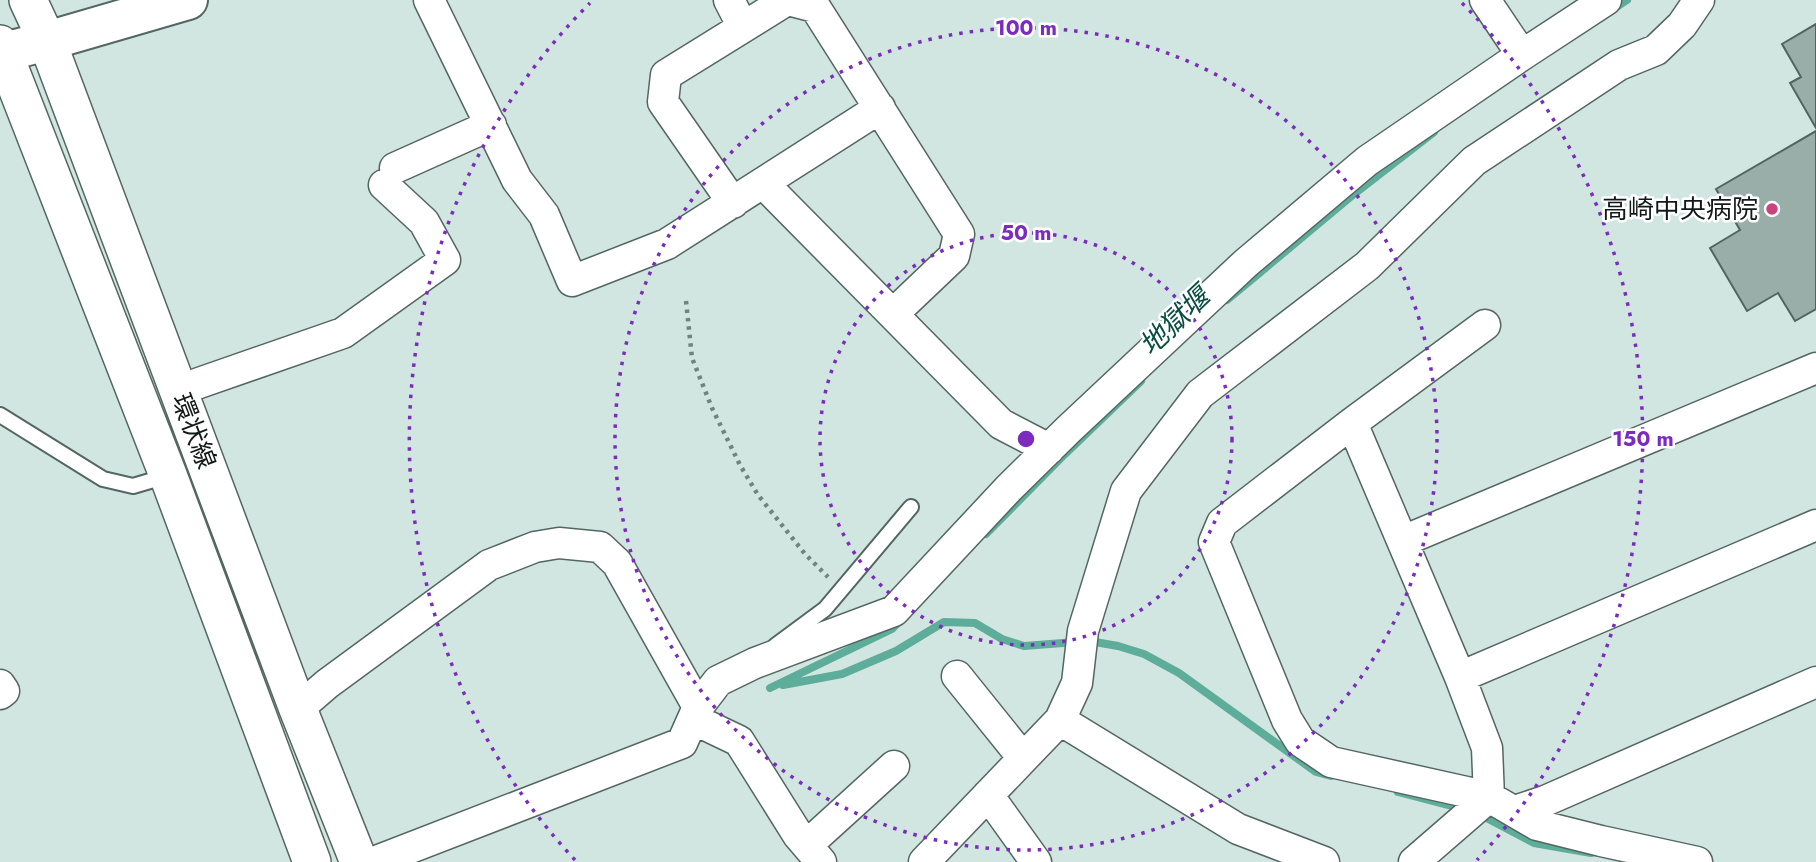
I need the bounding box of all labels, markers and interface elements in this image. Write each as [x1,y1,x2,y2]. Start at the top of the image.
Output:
text: 100 m [995,13,1057,43]
place label: 高崎中央病院 [1602,190,1758,228]
marker: 高崎中央病院 [1764,201,1780,217]
text: 50 m [1001,218,1051,248]
water label: 地獄堰 [1130,274,1222,365]
street label: 環状線 [162,388,226,474]
text: 150 m [1612,424,1674,454]
centre of rings [1014,427,1038,451]

